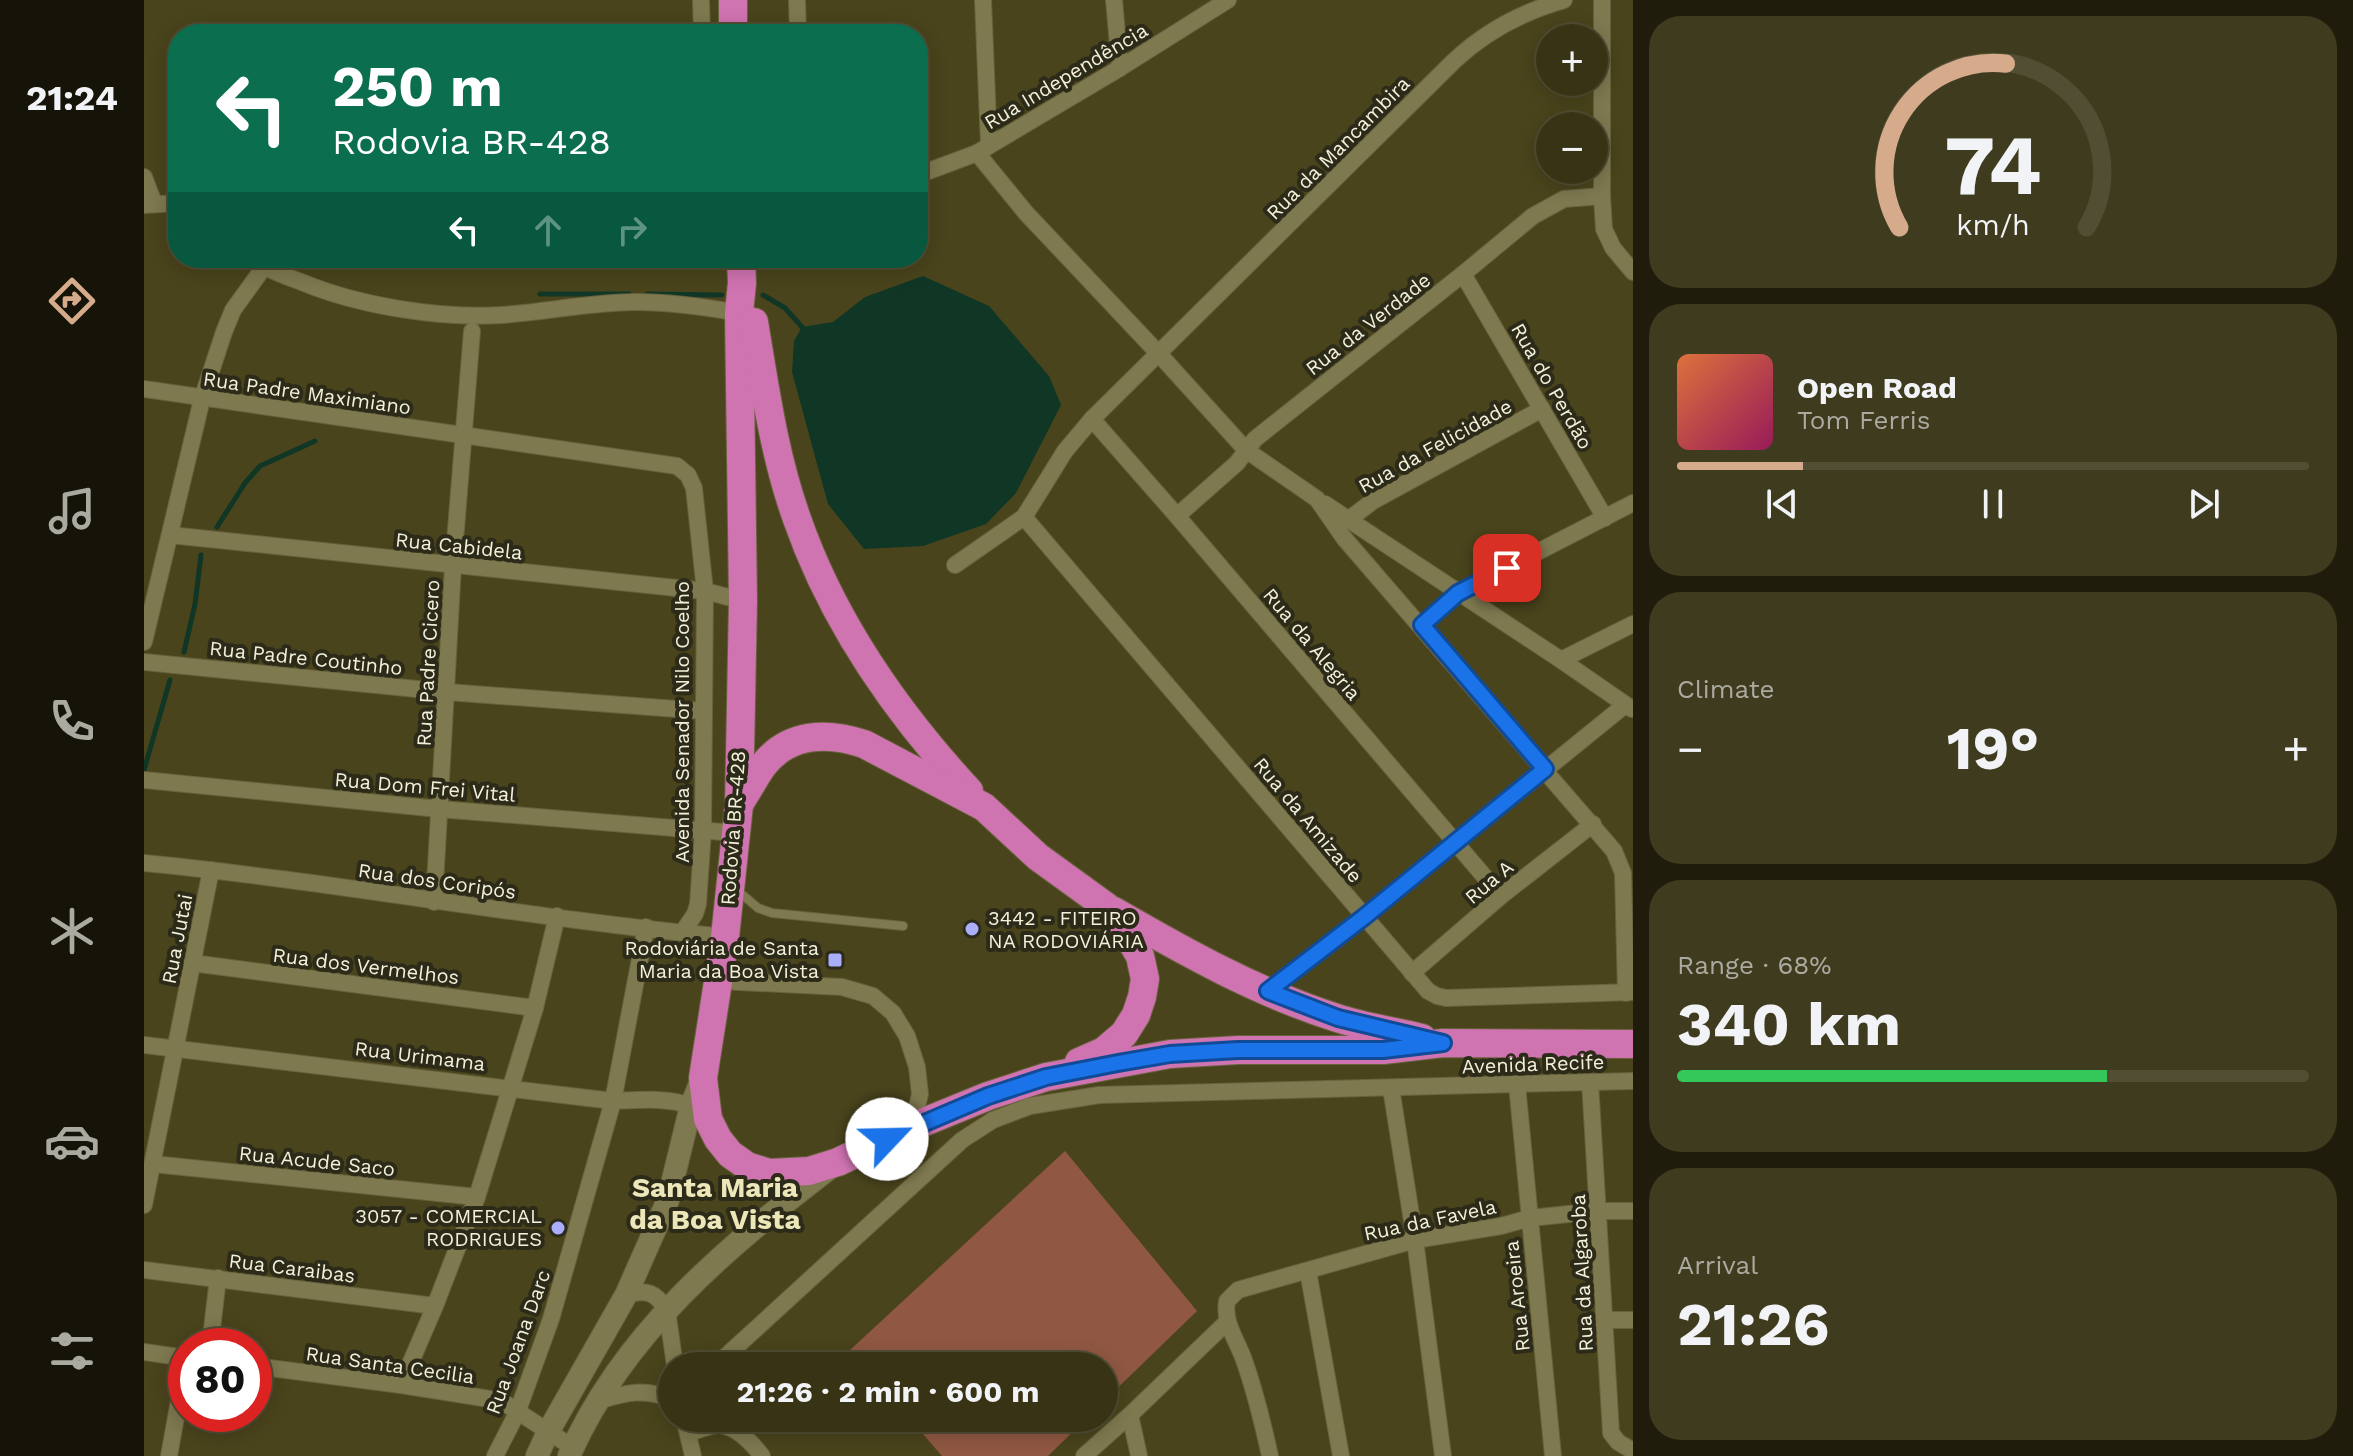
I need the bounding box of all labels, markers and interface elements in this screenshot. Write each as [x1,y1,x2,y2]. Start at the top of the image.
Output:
street label: Rua Independência [980,18,1152,134]
map controls [1536,24,1608,184]
button: + [1536,24,1608,96]
text: 250 m [332,54,503,120]
icon: left [200,56,304,160]
street label: Rua da Mancambira [1261,71,1415,225]
text: 21:24 [26,77,118,119]
button: − [1536,112,1608,184]
text: 74 [1944,117,2042,214]
text: Rodovia BR-428 [332,121,611,163]
icon: left [442,208,486,252]
icon: ahead [526,208,570,252]
icon: right [610,208,654,252]
text: km/h [1956,208,2030,242]
street label: Rua da Verdade [1301,268,1435,380]
icon: directions [44,273,100,329]
street label: Rua do Perdão [1506,319,1598,453]
street label: Rua Padre Maximiano [201,367,413,419]
text: Open Road [1797,370,1957,405]
street label: Rua da Felicidade [1354,394,1516,498]
text: Tom Ferris [1797,405,1930,435]
icon: previous [1760,482,1804,526]
icon: pause [1971,482,2015,526]
icon: next [2182,482,2226,526]
icon: music [44,483,100,539]
street label: Rua Cabidela [394,527,524,565]
pin [1473,534,1541,602]
icon: arrive [1485,546,1529,590]
street label: Rua Padre Cicero [412,579,444,747]
street label: Avenida Senador Nilo Coelho [670,581,694,863]
street label: Rua da Alegria [1258,583,1366,705]
street label: Rua Padre Coutinho [208,636,404,680]
text: Climate [1677,674,1775,704]
icon: phone [44,693,100,749]
text: 19° [1947,713,2039,784]
text: − [1677,723,1704,775]
text: + [2282,723,2309,775]
street label: Rodovia BR-428 [716,750,750,906]
street label: Rua da Amizade [1249,752,1367,888]
street label: Rua Dom Frei Vital [333,767,517,807]
street label: Rua A [1460,855,1518,909]
street label: Rua dos Coripós [356,858,518,904]
street label: Rua Jutai [157,892,197,986]
icon: climate [44,903,100,959]
place label: 3442 - FITEIRO NA RODOVIÁRIA [988,906,1144,953]
marker: 3442 - FITEIRO NA RODOVIÁRIA [963,920,981,938]
place label: Rodoviária de Santa Maria da Boa Vista [625,936,819,983]
street label: Rua dos Vermelhos [271,943,461,989]
text: Range · 68% [1677,950,1832,980]
marker: Rodoviária de Santa Maria da Boa Vista [826,951,844,969]
text: 340 km [1677,989,1901,1060]
street label: Rua Urimama [353,1036,487,1076]
street label: Avenida Recife [1461,1050,1605,1078]
position arrow [845,1097,929,1181]
icon: car [44,1113,100,1169]
street label: Rua Acude Saco [238,1141,396,1181]
district label: Santa Maria da Boa Vista [629,1171,801,1236]
street label: Rua da Favela [1362,1194,1498,1246]
street label: Rua da Algaroba [1566,1194,1598,1352]
place label: 3057 - COMERCIAL RODRIGUES [355,1204,542,1251]
marker: 3057 - COMERCIAL RODRIGUES [549,1219,567,1237]
street label: Rua Aroeira [1499,1239,1535,1353]
street label: Rua Caraibas [227,1248,357,1288]
text: Arrival [1677,1250,1758,1280]
street label: Rua Joana Darc [481,1267,555,1417]
text: 21:26 [1677,1289,1829,1360]
icon: filters [44,1323,100,1379]
speed limit sign: 80 [168,1328,272,1432]
street label: Rua Santa Cecilia [304,1341,476,1389]
text: 21:26 · 2 min · 600 m [737,1374,1039,1409]

